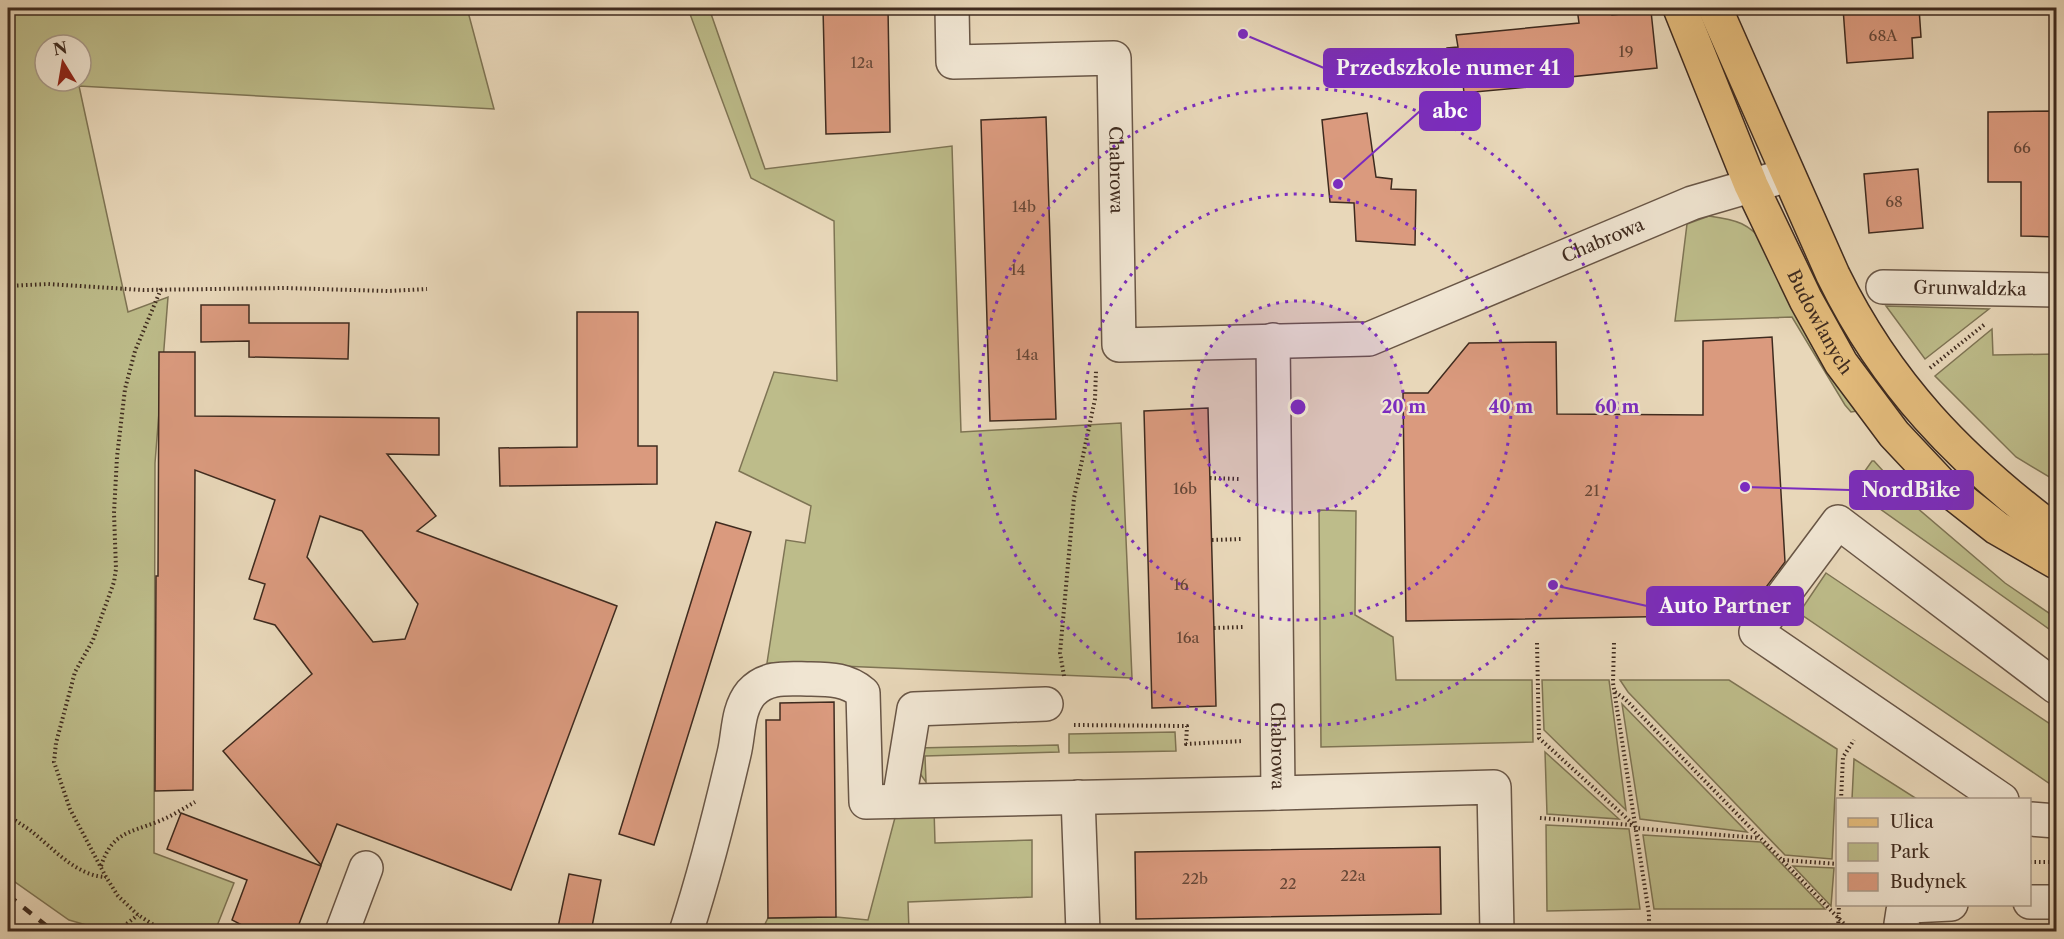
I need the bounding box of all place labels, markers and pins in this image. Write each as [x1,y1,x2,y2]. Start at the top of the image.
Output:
callout: Przedszkole numer 41 [1324,49,1573,87]
callout: abc [1420,92,1480,130]
centre of rings [1288,397,1308,417]
callout: NordBike [1850,471,1973,509]
callout: Auto Partner [1647,587,1803,625]

